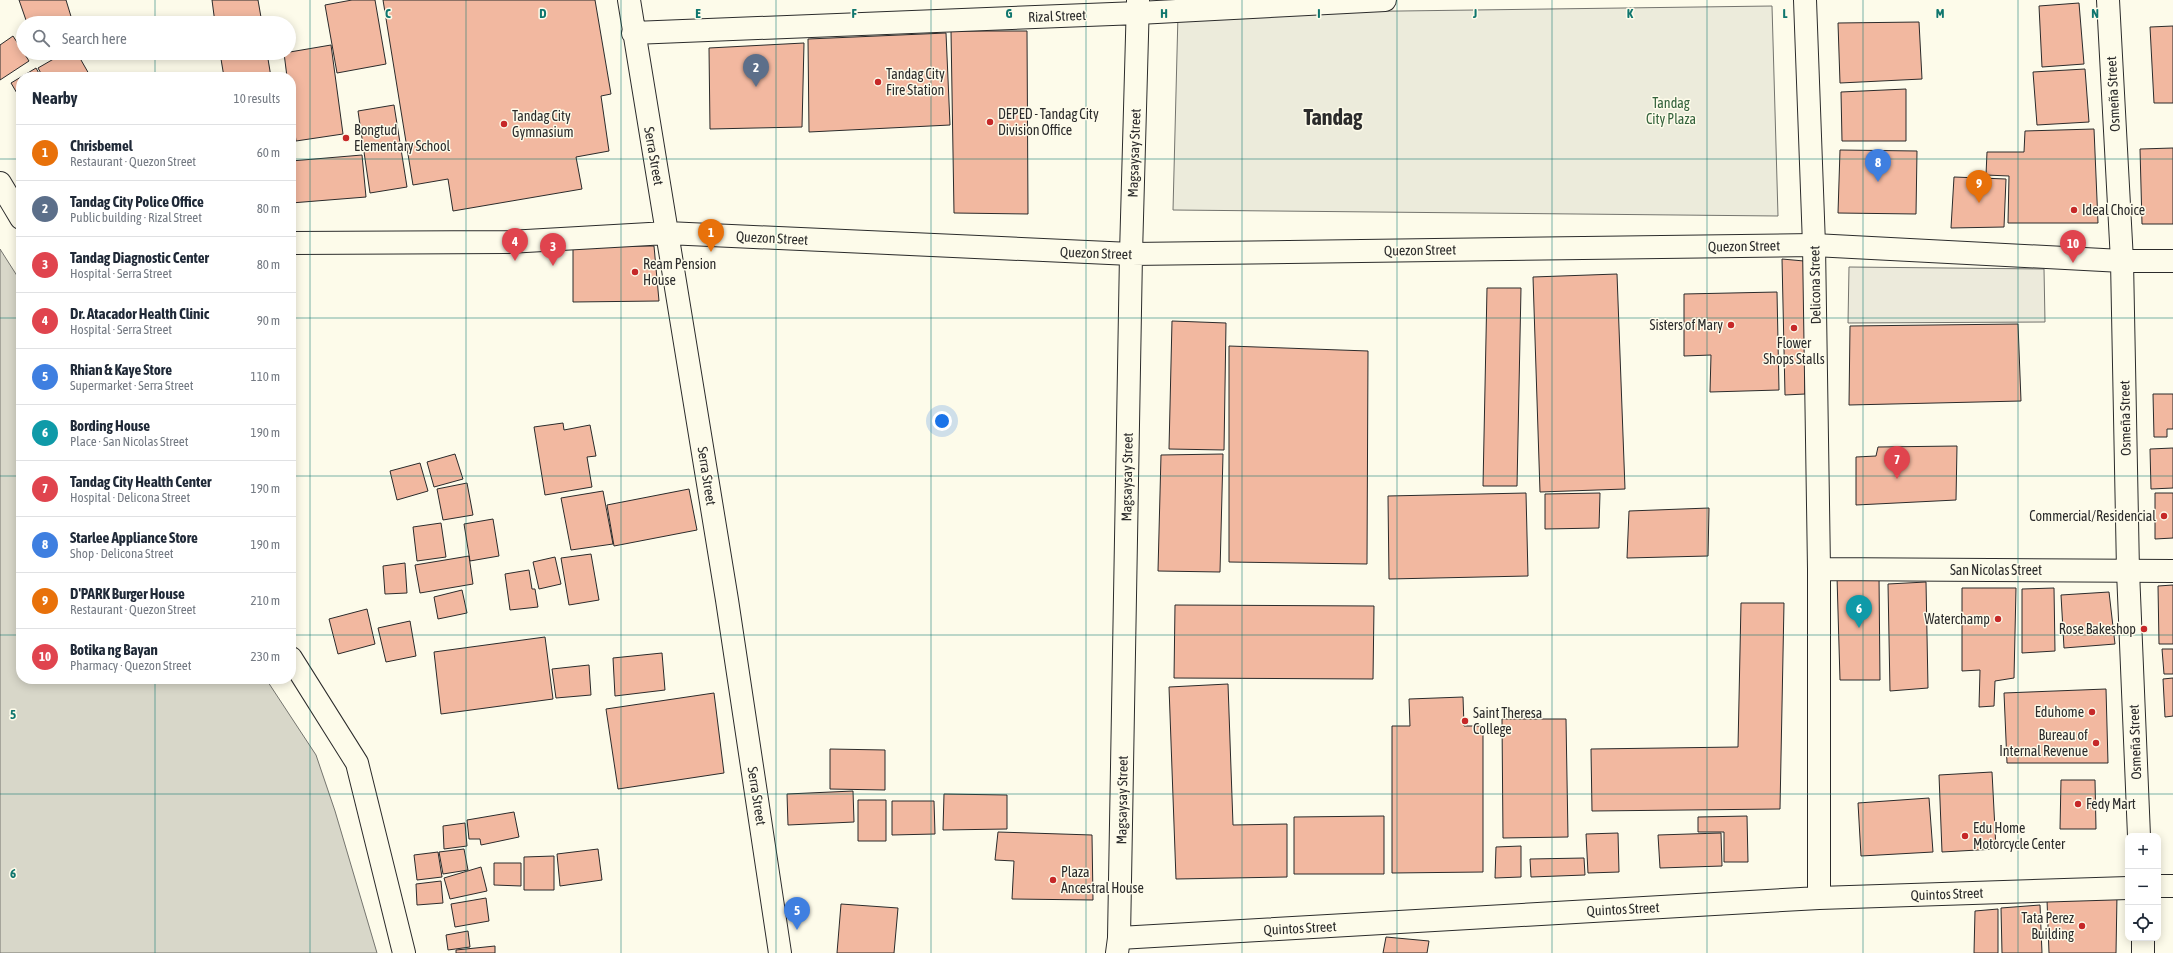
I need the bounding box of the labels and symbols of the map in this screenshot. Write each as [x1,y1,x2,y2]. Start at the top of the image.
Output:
text: C [385,6,391,21]
text: D [539,6,547,21]
text: E [695,6,701,21]
text: F [851,6,857,21]
text: G [1006,6,1013,21]
text: H [1160,6,1168,21]
text: I [1317,6,1321,21]
text: J [1472,6,1477,21]
text: K [1627,6,1634,21]
text: L [1782,6,1788,21]
text: M [1936,6,1945,21]
text: N [2091,6,2099,21]
street label: Rizal Street [1028,7,1086,25]
pin: 2 [743,54,769,87]
street label: Osmeña Street [2103,56,2123,132]
place label: Tandag City Fire Station [886,66,945,98]
marker: Tandag City Fire Station [873,77,883,87]
park label: Tandag City Plaza [1646,95,1696,127]
district label: Tandag [1303,104,1363,130]
place label: DEPED - Tandag City Division Office [998,106,1099,138]
place label: Tandag City Gymnasium [512,108,574,140]
street label: Magsaysay Street [1124,108,1144,198]
marker: DEPED - Tandag City Division Office [985,117,995,127]
marker: Tandag City Gymnasium [499,119,509,129]
place label: Bongtud Elementary School [354,122,450,154]
street label: Serra Street [641,125,667,187]
marker: Bongtud Elementary School [341,133,351,143]
pin: 8 [1865,149,1891,182]
pin: 9 [1966,170,1992,203]
place label: Ideal Choice [2082,202,2145,218]
marker: Ideal Choice [2069,205,2079,215]
pin: 1 [698,219,724,252]
pin: 4 [502,228,528,261]
street label: Quezon Street [736,228,808,248]
pin: 10 [2060,230,2086,263]
pin: 3 [540,233,566,266]
street label: Quezon Street [1708,237,1780,255]
street label: Quezon Street [1384,241,1456,259]
street label: Quezon Street [1060,244,1132,262]
street label: Delicona Street [1806,245,1824,325]
place label: Ream Pension House [643,256,716,288]
marker: Ream Pension House [630,267,640,277]
place label: Sisters of Mary [1650,317,1723,333]
marker: Sisters of Mary [1726,320,1736,330]
marker: Flower Shops Stalls [1789,323,1799,333]
place label: Flower Shops Stalls [1763,335,1825,367]
street label: Osmeña Street [2116,380,2134,456]
your location [932,411,952,431]
street label: Magsaysay Street [1118,432,1136,522]
street label: Serra Street [694,445,720,507]
pin: 7 [1884,446,1910,479]
place label: Commercial/Residencial [2029,508,2156,524]
marker: Commercial/Residencial [2159,511,2169,521]
street label: San Nicolas Street [1950,562,2042,578]
pin: 6 [1846,595,1872,628]
place label: Waterchamp [1924,611,1990,627]
marker: Waterchamp [1993,614,2003,624]
place label: Rose Bakeshop [2059,621,2136,637]
marker: Rose Bakeshop [2139,624,2149,634]
place label: Eduhome [2035,704,2084,720]
street label: Osmeña Street [2126,704,2144,780]
place label: Saint Theresa College [1473,705,1542,737]
text: 5 [10,707,16,722]
marker: Eduhome [2087,707,2097,717]
marker: Saint Theresa College [1460,716,1470,726]
place label: Bureau of Internal Revenue [1999,727,2088,759]
marker: Bureau of Internal Revenue [2091,738,2101,748]
street label: Magsaysay Street [1113,755,1131,845]
street label: Serra Street [744,765,770,827]
place label: Fedy Mart [2086,796,2136,812]
marker: Fedy Mart [2073,799,2083,809]
place label: Edu Home Motorcycle Center [1973,820,2066,852]
marker: Edu Home Motorcycle Center [1960,831,1970,841]
place label: Plaza Ancestral House [1061,864,1144,896]
text: 6 [10,866,16,881]
marker: Plaza Ancestral House [1048,875,1058,885]
street label: Quintos Street [1910,885,1984,903]
pin: 5 [784,897,810,930]
street label: Quintos Street [1586,899,1660,919]
place label: Tata Perez Building [2021,910,2074,942]
street label: Quintos Street [1263,918,1337,938]
marker: Tata Perez Building [2077,921,2087,931]

